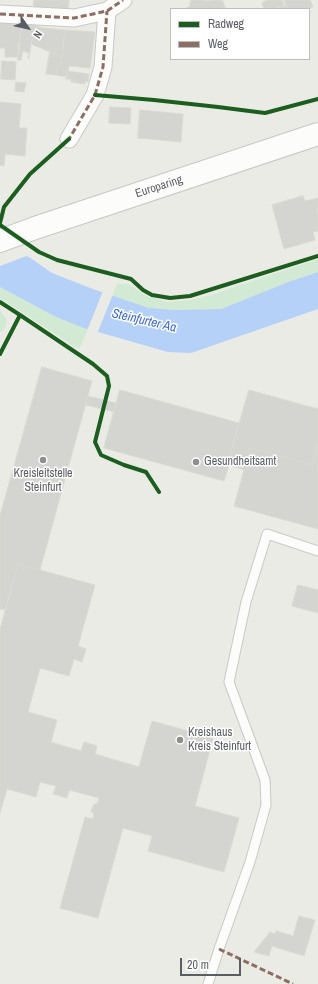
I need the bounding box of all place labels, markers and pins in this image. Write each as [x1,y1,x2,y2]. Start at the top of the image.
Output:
marker: Kreisleitstelle Steinfurt [38,455,48,465]
place label: Gesundheitsamt [204,455,276,469]
marker: Gesundheitsamt [191,457,201,467]
place label: Kreisleitstelle Steinfurt [13,467,73,495]
place label: Kreishaus Kreis Steinfurt [188,726,251,754]
marker: Kreishaus Kreis Steinfurt [175,735,185,745]

